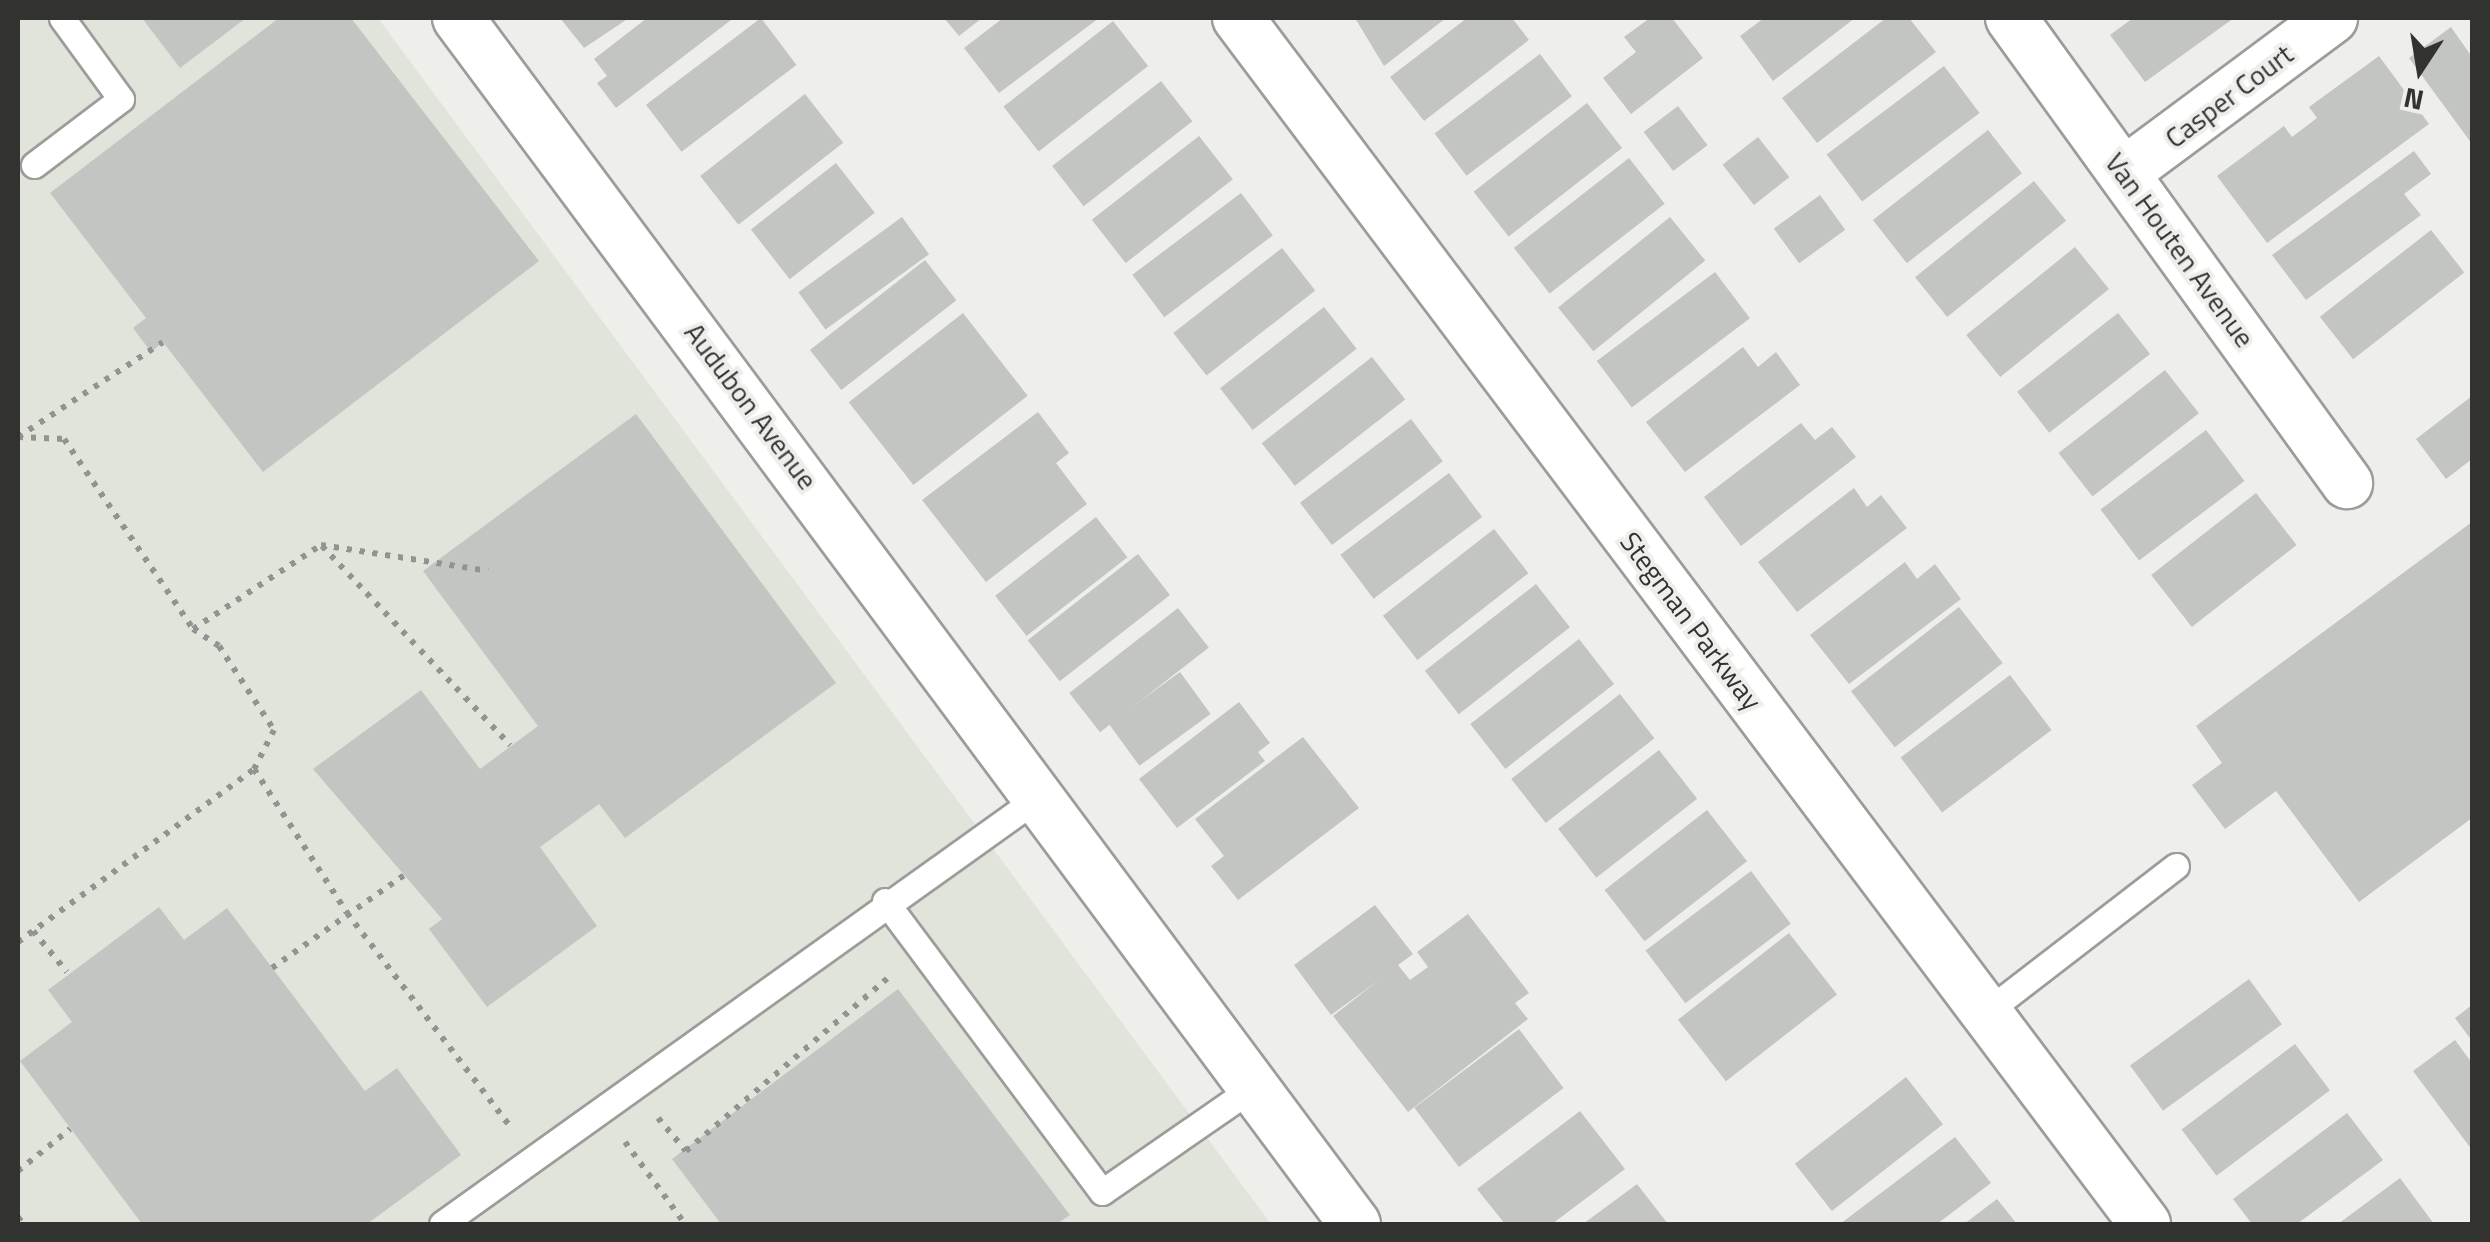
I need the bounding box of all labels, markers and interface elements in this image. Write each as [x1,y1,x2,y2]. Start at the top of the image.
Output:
north arrow [2370,20,2470,120]
street label: Casper Court [2159,37,2299,155]
text: N [2400,77,2428,123]
street label: Van Houten Avenue [2098,146,2262,354]
street label: Audubon Avenue [678,316,824,496]
street label: Stegman Parkway [1613,525,1769,717]

